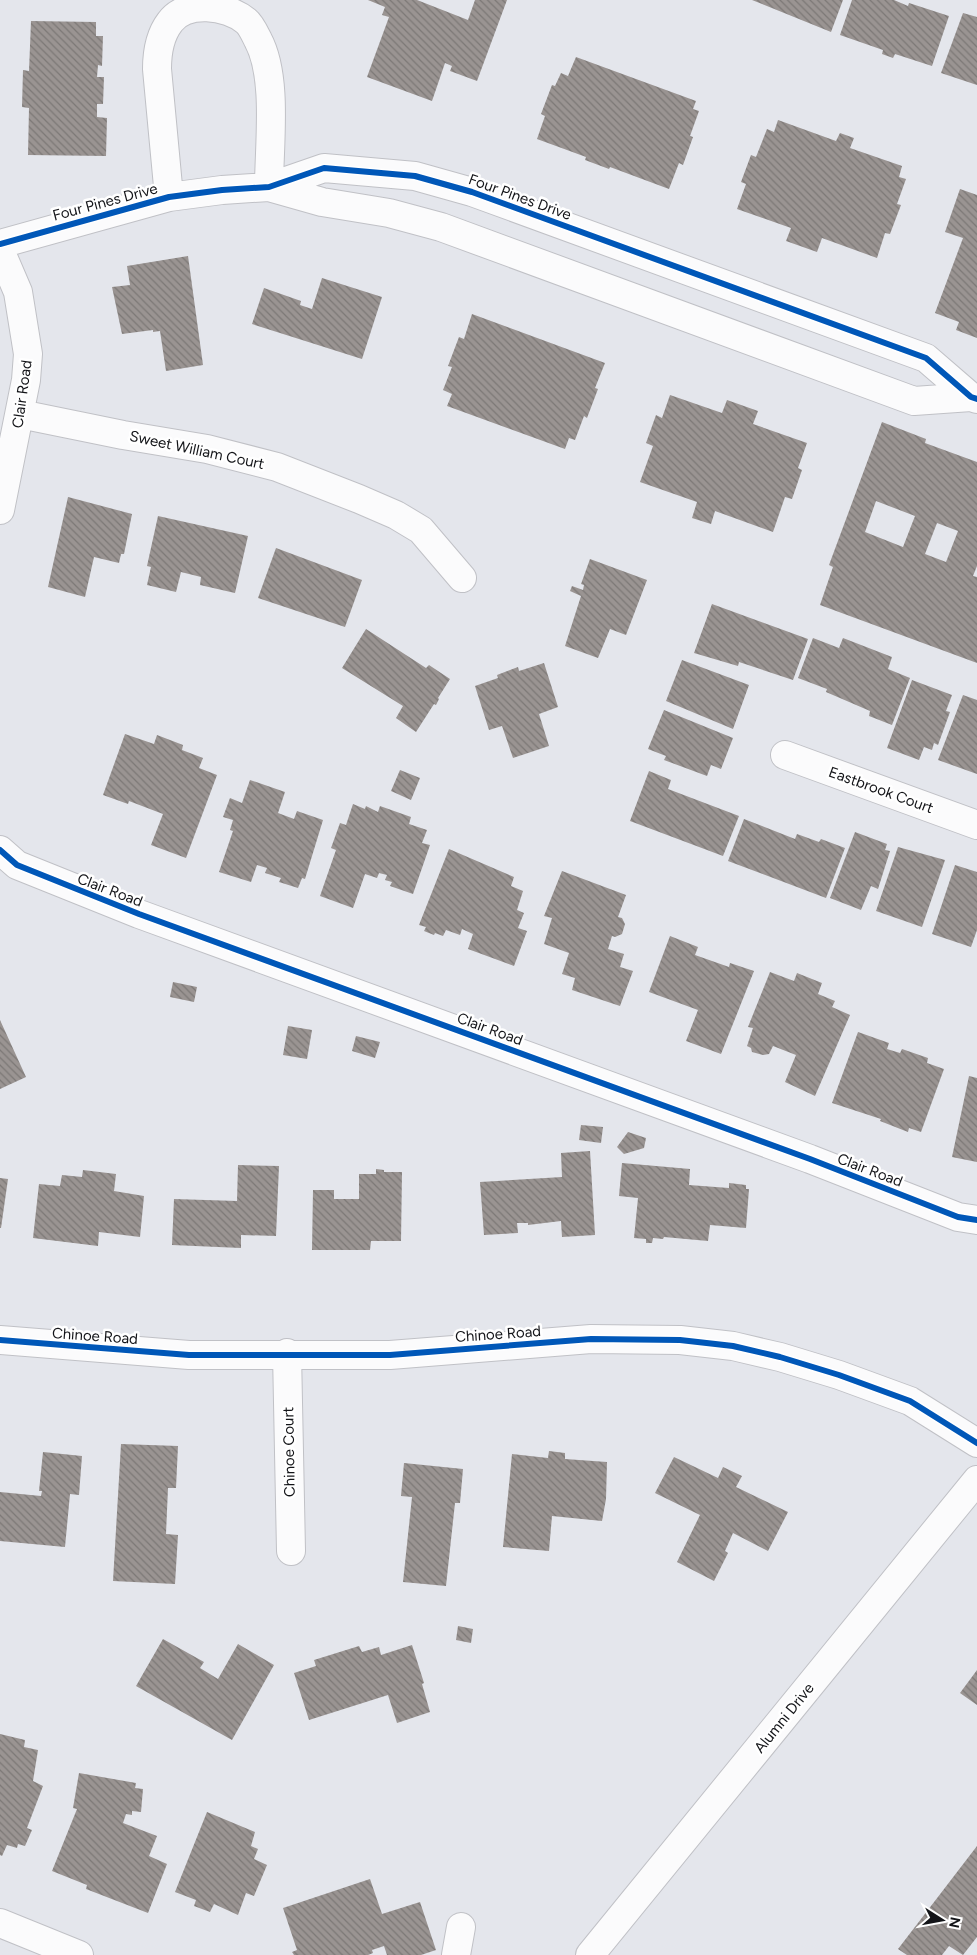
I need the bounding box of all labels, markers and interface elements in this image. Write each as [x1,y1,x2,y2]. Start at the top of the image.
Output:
street label: Four Pines Drive [466,170,574,224]
street label: Four Pines Drive [51,179,159,225]
street label: Clair Road [8,359,36,429]
street label: Sweet William Court [128,427,266,473]
street label: Eastbrook Court [826,763,936,817]
street label: Clair Road [75,869,145,911]
street label: Clair Road [455,1009,525,1049]
street label: Clair Road [835,1149,905,1191]
street label: Chinoe Road [454,1322,542,1346]
street label: Chinoe Road [51,1324,139,1348]
street label: Chinoe Court [279,1406,299,1497]
street label: Alumni Drive [750,1679,818,1757]
north arrow [917,1895,967,1945]
text: N [945,1915,964,1929]

